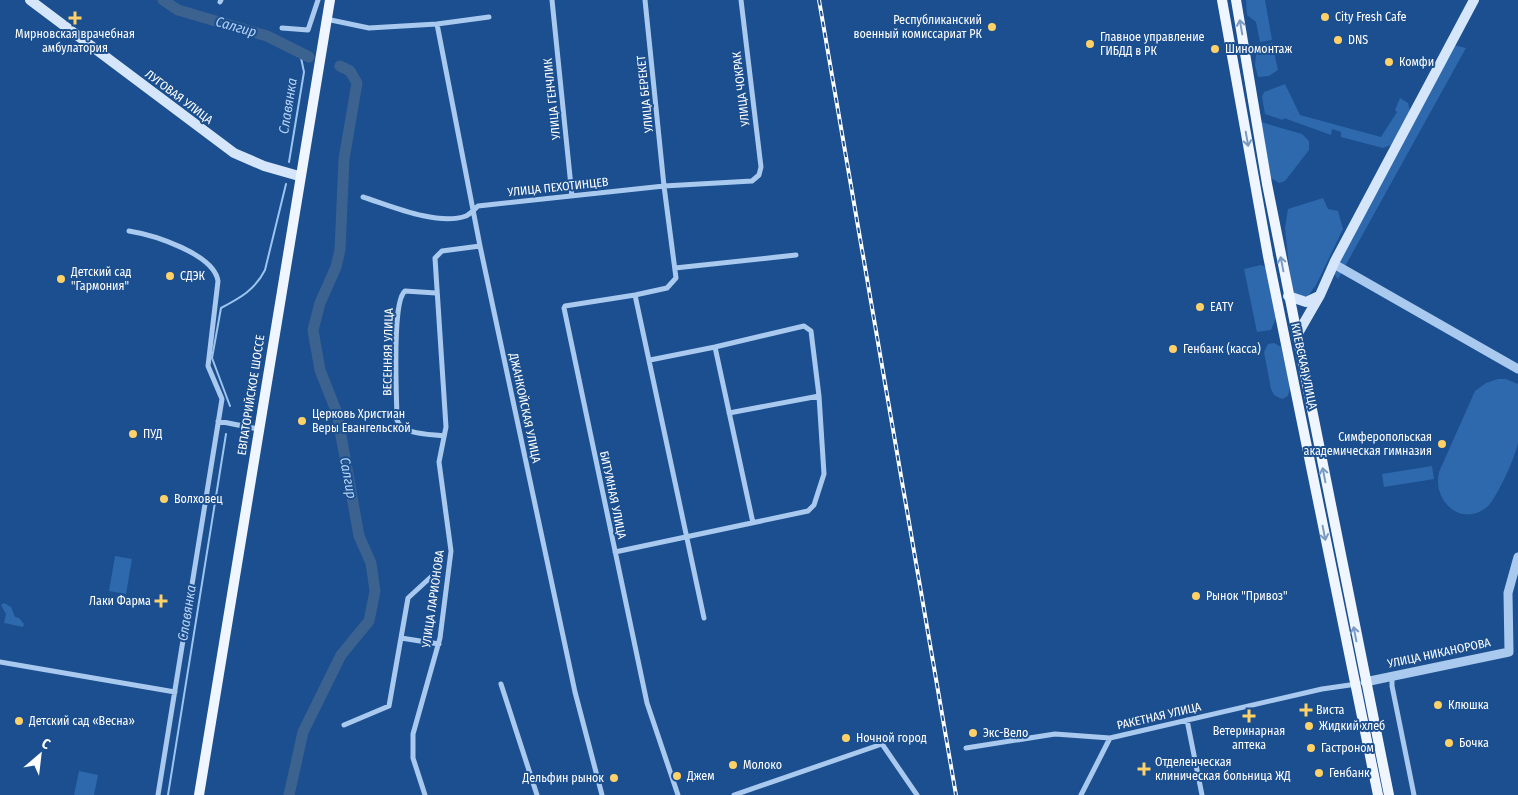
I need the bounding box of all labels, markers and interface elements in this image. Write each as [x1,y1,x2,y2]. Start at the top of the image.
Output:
place label: City Fresh Cafe [1335,10,1406,24]
marker: Мирновская врачебная амбулатория [68,11,82,25]
marker: City Fresh Cafe [1319,11,1331,23]
water label: Салгир [214,13,258,41]
place label: Республиканский военный комиссариат РК [854,13,983,41]
one-way arrow [1235,19,1245,35]
marker: Республиканский военный комиссариат РК [986,21,998,33]
place label: Мирновская врачебная амбулатория [15,27,135,55]
place label: Главное управление ГИБДД в РК [1100,30,1205,58]
place label: DNS [1348,33,1368,47]
marker: DNS [1332,34,1344,46]
marker: Главное управление ГИБДД в РК [1084,38,1096,50]
place label: Шиномонтаж [1225,42,1292,56]
marker: Шиномонтаж [1209,43,1221,55]
street label: УЛИЦА ЧОКРАК [729,50,753,128]
street label: УЛИЦА БЕРЕКЕТ [634,54,656,134]
place label: Комфи [1399,55,1434,69]
marker: Комфи [1383,56,1395,68]
street label: УЛИЦА ГЕНЧЛИК [541,57,563,142]
street label: ЛУГОВАЯ УЛИЦА [142,67,216,127]
water label: Славянка [275,77,301,135]
one-way arrow [1242,130,1252,146]
street label: УЛИЦА ПЕХОТИНЦЕВ [506,175,610,199]
one-way arrow [1277,256,1287,272]
place label: Детский сад "Гармония" [70,265,131,293]
place label: СДЭК [180,269,206,283]
marker: СДЭК [164,270,176,282]
marker: Детский сад "Гармония" [55,273,67,285]
place label: EАTY [1210,300,1233,314]
marker: EАTY [1194,301,1206,313]
street label: ВЕСЕННЯЯ УЛИЦА [380,307,396,396]
street label: КИЕВСКАЯ УЛИЦА [1288,322,1320,411]
street label: ЕВПАТОРИЙСКОЕ ШОССЕ [234,333,268,456]
place label: Генбанк (касса) [1183,342,1261,356]
marker: Генбанк (касса) [1167,343,1179,355]
street label: ДЖАНКОЙСКАЯ УЛИЦА [506,351,545,465]
place label: Церковь Христиан Веры Евангельской [312,407,411,435]
marker: Церковь Христиан Веры Евангельской [296,415,308,427]
place label: ПУД [143,427,163,441]
marker: ПУД [127,428,139,440]
place label: Симферопольская академическая гимназия [1304,430,1432,458]
marker: Симферопольская академическая гимназия [1436,438,1448,450]
street label: БИТУМНАЯ УЛИЦА [597,450,629,541]
water label: Салгир [336,456,360,500]
one-way arrow [1318,467,1328,483]
place label: Волховец [174,492,223,506]
marker: Волховец [158,493,170,505]
one-way arrow [1320,524,1329,540]
street label: УЛИЦА ЛАРИОНОВА [419,549,447,650]
water label: Славянка [174,584,200,642]
place label: Рынок "Привоз" [1206,589,1287,603]
marker: Рынок "Привоз" [1190,590,1202,602]
place label: Лаки Фарма [89,594,151,608]
marker: Лаки Фарма [155,595,167,607]
one-way arrow [1350,627,1360,643]
street label: УЛИЦА НИКАНОРОВА [1385,635,1492,671]
place label: Клюшка [1448,698,1489,712]
street label: РАКЕТНАЯ УЛИЦА [1116,699,1203,732]
marker: Клюшка [1432,699,1444,711]
place label: Виста [1316,703,1345,717]
marker: Виста [1300,704,1312,716]
marker: Ветеринарная аптека [1243,710,1255,722]
place label: Детский сад «Весна» [28,714,135,728]
marker: Детский сад «Весна» [13,715,25,727]
place label: Жидкий хлеб [1319,719,1385,733]
marker: Жидкий хлеб [1303,720,1315,732]
place label: Ветеринарная аптека [1213,724,1285,752]
place label: Экс-Вело [983,726,1028,740]
marker: Экс-Вело [967,727,979,739]
north arrow [15,730,65,780]
place label: Ночной город [856,731,927,745]
marker: Ночной город [840,732,852,744]
text: С [39,735,54,754]
place label: Бочка [1459,736,1489,750]
marker: Бочка [1443,737,1455,749]
place label: Гастроном [1321,741,1374,755]
marker: Гастроном [1305,742,1317,754]
place label: Отделенческая клиническая больница ЖД [1155,755,1291,783]
place label: Молоко [743,758,782,772]
marker: Молоко [727,759,739,771]
marker: Отделенческая клиническая больница ЖД [1137,762,1151,776]
place label: Генбанк [1329,766,1370,780]
marker: Генбанк [1313,767,1325,779]
place label: Джем [686,769,714,783]
marker: Джем [671,770,683,782]
place label: Дельфин рынок [522,771,604,785]
marker: Дельфин рынок [608,772,620,784]

